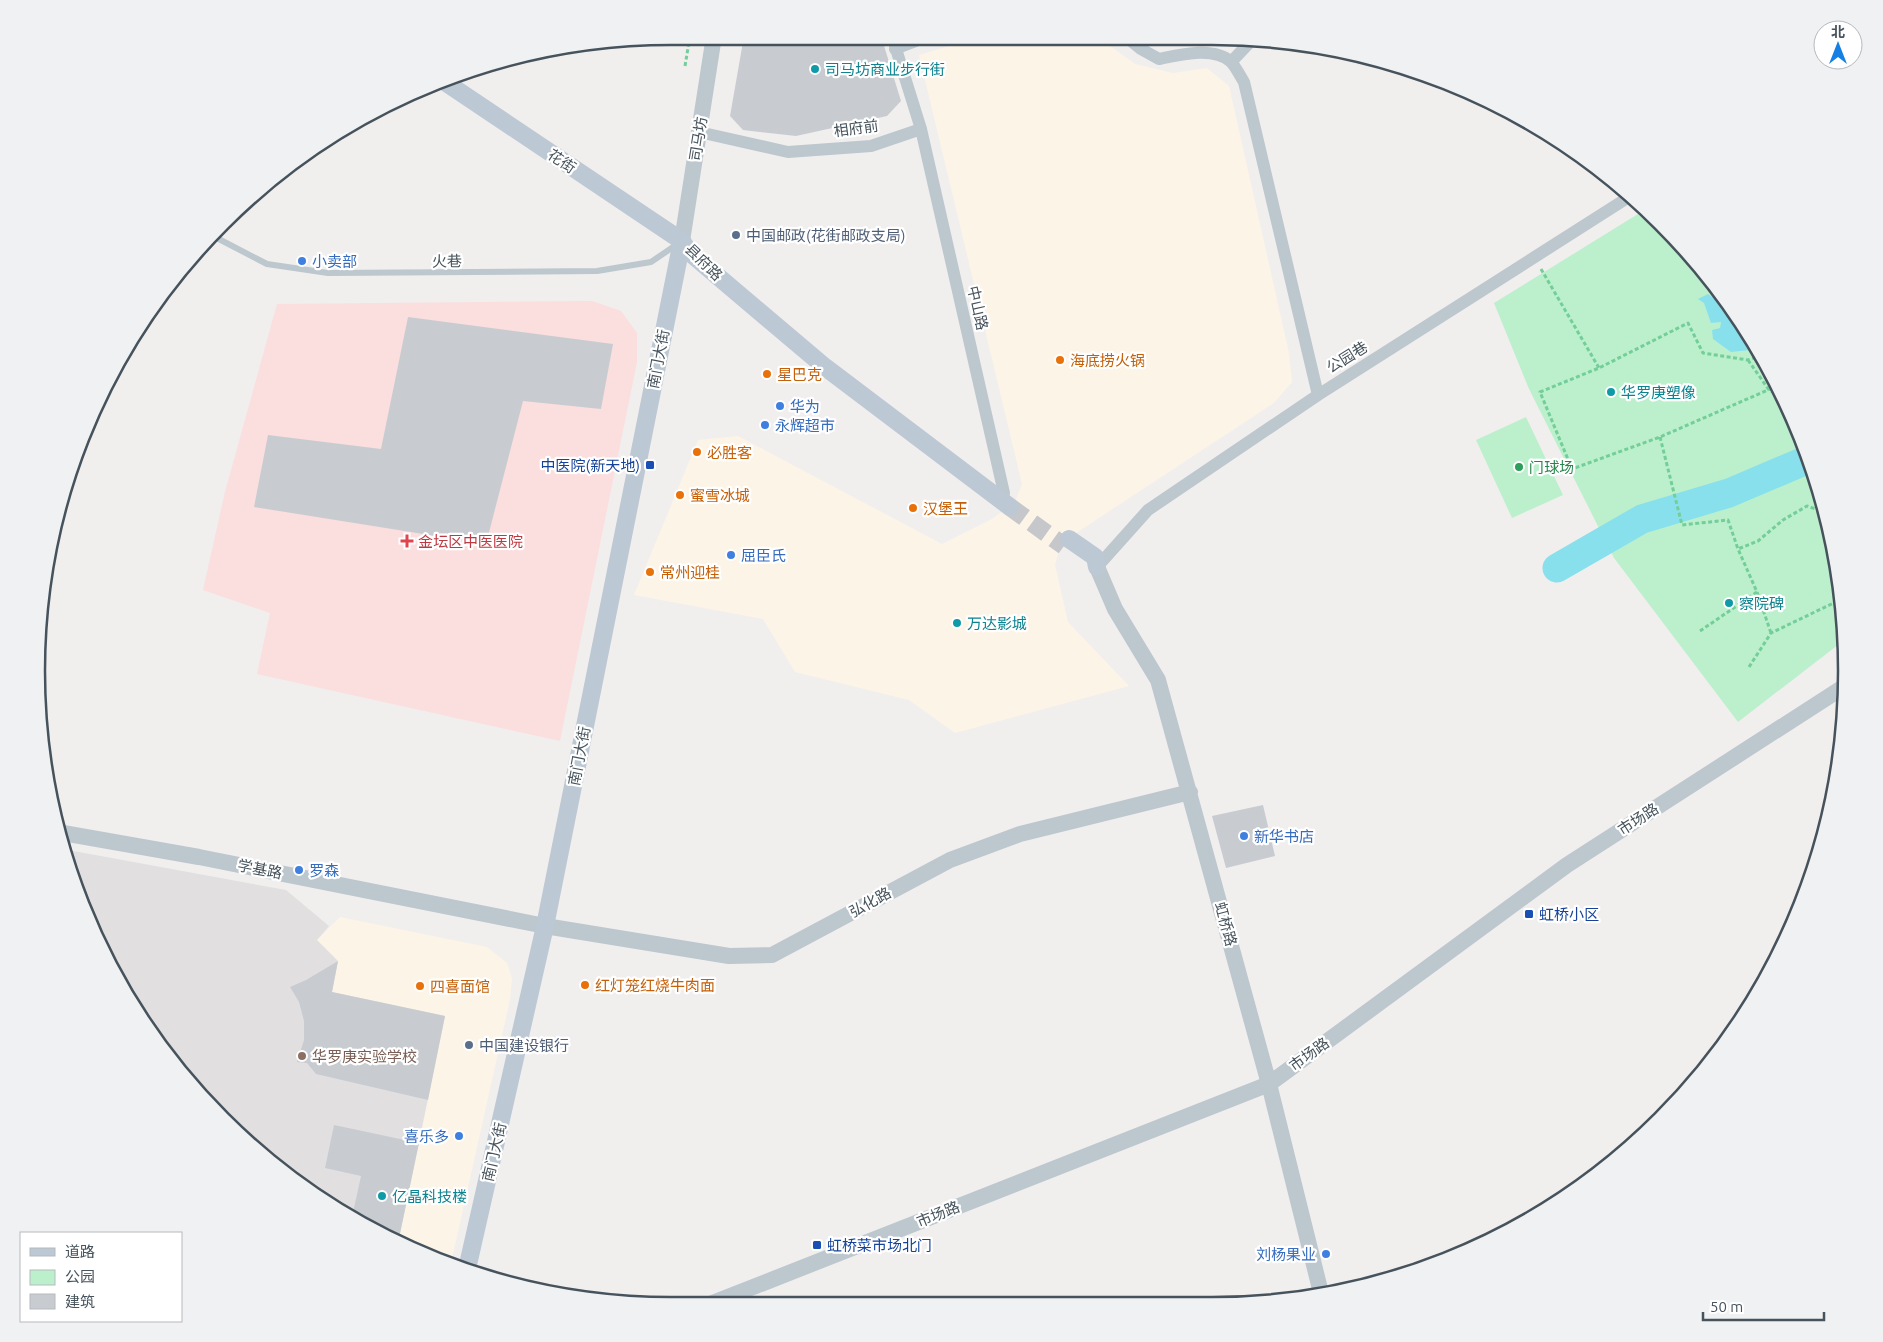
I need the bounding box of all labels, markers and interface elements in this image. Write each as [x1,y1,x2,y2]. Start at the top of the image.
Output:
north arrow [1813,20,1863,70]
text: 北 [1831,24,1845,40]
place label: 司马坊商业步行街 [825,61,945,78]
marker: 司马坊商业步行街 [809,63,821,75]
street label: 司马坊 [686,115,710,163]
street label: 相府前 [833,116,879,140]
street label: 花街 [545,146,579,176]
place label: 中国邮政(花街邮政支局) [746,227,905,244]
marker: 中国邮政(花街邮政支局) [730,229,742,241]
street label: 县府路 [682,240,726,284]
street label: 火巷 [432,252,462,270]
place label: 小卖部 [312,253,357,270]
marker: 小卖部 [296,255,308,267]
street label: 中山路 [965,284,991,332]
street label: 南门大街 [644,328,672,390]
street label: 公园巷 [1323,338,1371,376]
place label: 海底捞火锅 [1070,352,1145,369]
marker: 海底捞火锅 [1054,354,1066,366]
place label: 星巴克 [777,366,822,383]
marker: 星巴克 [761,368,773,380]
place label: 华罗庚塑像 [1621,384,1696,401]
marker: 华罗庚塑像 [1605,386,1617,398]
place label: 华为 [790,398,820,415]
marker: 华为 [774,400,786,412]
place label: 永辉超市 [775,417,835,434]
marker: 永辉超市 [759,419,771,431]
place label: 必胜客 [707,444,752,461]
marker: 必胜客 [691,446,703,458]
place label: 中医院(新天地) [541,457,640,474]
marker: 中医院(新天地) [644,459,656,471]
place label: 门球场 [1529,459,1574,476]
marker: 门球场 [1513,461,1525,473]
place label: 蜜雪冰城 [690,487,750,504]
marker: 蜜雪冰城 [674,489,686,501]
place label: 汉堡王 [923,500,968,517]
marker: 汉堡王 [907,502,919,514]
place label: 金坛区中医医院 [418,533,523,550]
marker: 金坛区中医医院 [400,534,414,548]
place label: 屈臣氏 [741,547,786,564]
marker: 屈臣氏 [725,549,737,561]
place label: 常州迎桂 [660,564,720,581]
marker: 常州迎桂 [644,566,656,578]
place label: 察院碑 [1739,595,1784,612]
marker: 察院碑 [1723,597,1735,609]
place label: 万达影城 [967,615,1027,632]
marker: 万达影城 [951,617,963,629]
street label: 南门大街 [565,725,593,787]
street label: 市场路 [1614,800,1662,838]
place label: 新华书店 [1254,828,1314,845]
marker: 新华书店 [1238,830,1250,842]
street label: 学基路 [236,856,284,882]
place label: 罗森 [309,862,339,879]
marker: 罗森 [293,864,305,876]
street label: 弘化路 [846,884,894,920]
street label: 虹桥路 [1212,900,1240,948]
place label: 虹桥小区 [1539,906,1599,923]
marker: 虹桥小区 [1523,908,1535,920]
place label: 红灯笼红烧牛肉面 [595,977,715,994]
place label: 四喜面馆 [430,978,490,995]
marker: 红灯笼红烧牛肉面 [579,979,591,991]
marker: 四喜面馆 [414,980,426,992]
street label: 市场路 [1286,1034,1332,1074]
place label: 中国建设银行 [479,1037,569,1054]
marker: 中国建设银行 [463,1039,475,1051]
place label: 华罗庚实验学校 [312,1048,417,1065]
marker: 华罗庚实验学校 [296,1050,308,1062]
street label: 南门大街 [479,1121,509,1183]
place label: 喜乐多 [404,1128,449,1145]
marker: 喜乐多 [453,1130,465,1142]
place label: 亿晶科技楼 [392,1188,467,1205]
marker: 亿晶科技楼 [376,1190,388,1202]
street label: 市场路 [914,1198,962,1230]
legend [20,1232,182,1322]
place label: 虹桥菜市场北门 [827,1237,932,1254]
marker: 虹桥菜市场北门 [811,1239,823,1251]
text: 道路 [65,1243,95,1260]
place label: 刘杨果业 [1256,1246,1316,1263]
marker: 刘杨果业 [1320,1248,1332,1260]
text: 公园 [65,1268,95,1285]
scale bar [1703,1290,1824,1322]
text: 建筑 [65,1293,95,1310]
text: 50 m [1710,1298,1743,1315]

